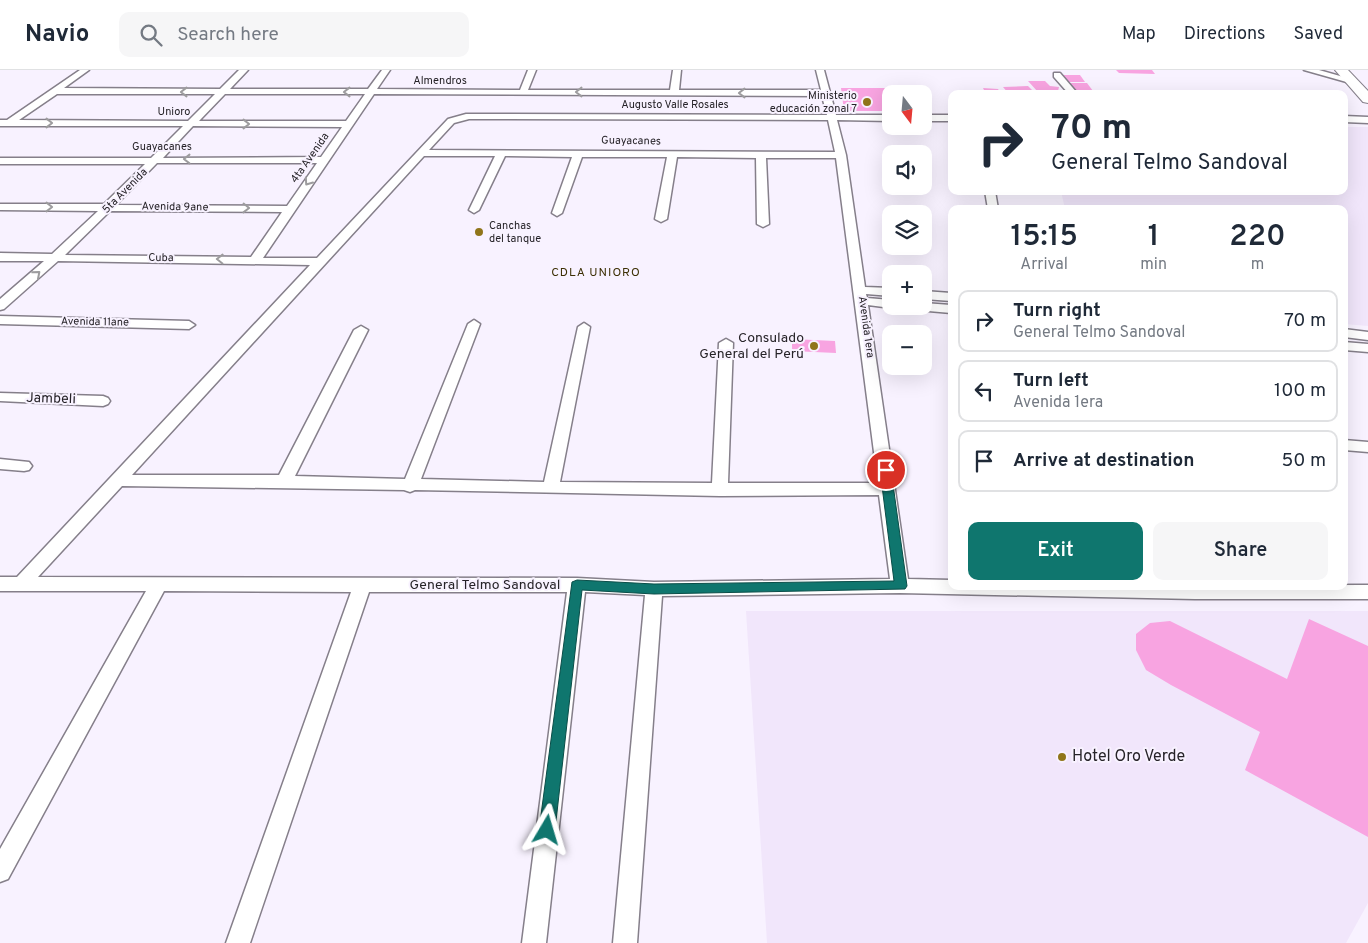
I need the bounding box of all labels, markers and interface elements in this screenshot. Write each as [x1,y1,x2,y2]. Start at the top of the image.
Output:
search box [119,12,469,57]
text: Navio [25,20,89,50]
icon: search [137,21,165,49]
text: Search here [177,23,279,47]
text: Map [1122,23,1156,46]
text: Directions [1184,23,1266,46]
text: Saved [1294,23,1343,46]
street label: Almendros [413,74,467,88]
north arrow [882,85,932,135]
map controls [882,85,932,375]
one-way arrow [180,87,188,97]
one-way arrow [343,87,350,97]
one-way arrow [575,87,583,97]
one-way arrow [738,88,746,98]
place label: Ministerio educación zonal 7 [770,89,857,116]
marker: Ministerio educación zonal 7 [861,96,873,108]
street label: Augusto Valle Rosales [621,98,729,112]
street label: Unioro [158,105,190,119]
text: 70 m [1051,107,1132,151]
icon: right [968,110,1033,175]
one-way arrow [45,118,53,128]
one-way arrow [242,119,250,129]
street label: 4ta Avenida [288,130,333,186]
street label: Guayacanes [601,133,661,149]
street label: Guayacanes [132,140,192,154]
button: sound [882,145,932,195]
text: General Telmo Sandoval [1051,150,1288,177]
one-way arrow [183,154,191,165]
street label: 5ta Avenida [99,165,151,217]
one-way arrow [305,176,314,186]
street label: Avenida 9ane [141,199,209,215]
one-way arrow [45,201,53,212]
one-way arrow [242,203,250,213]
button: layers [882,205,932,255]
place label: Canchas del tanque [489,219,541,246]
text: 15:15 [1010,219,1078,256]
text: 1 [1148,219,1159,256]
text: 220 [1229,219,1286,256]
marker: Canchas del tanque [473,226,485,238]
street label: Cuba [148,251,174,265]
one-way arrow [216,254,224,264]
text: Arrival [1020,255,1068,275]
text: min [1140,255,1167,275]
text: m [1251,255,1264,275]
district label: CDLA UNIORO [551,265,641,281]
button: + [882,265,932,315]
one-way arrow [31,271,40,280]
street label: Avenida 1era [855,295,877,359]
text: Turn right [1013,299,1101,323]
icon: right [970,307,998,335]
text: 70 m [1284,309,1326,333]
street label: Avenida 11ane [61,314,129,330]
text: General Telmo Sandoval [1013,323,1185,343]
button: − [882,325,932,375]
place label: Consulado General del Perú [699,330,804,363]
marker: Consulado General del Perú [808,340,820,352]
text: Turn left [1013,369,1089,393]
icon: left [970,377,998,405]
text: 100 m [1274,379,1326,403]
street label: Jambeli [26,390,76,408]
text: Avenida 1era [1013,393,1103,413]
icon: arrive [970,447,998,475]
pin [865,449,907,491]
text: Arrive at destination [1013,449,1194,473]
text: 50 m [1281,449,1326,473]
icon: arrive [872,456,900,484]
button: Exit [968,522,1143,580]
button: Share [1153,522,1328,580]
street label: General Telmo Sandoval [410,577,560,594]
place label: Hotel Oro Verde [1072,747,1185,767]
marker: Hotel Oro Verde [1056,751,1068,763]
position arrow [520,803,572,855]

